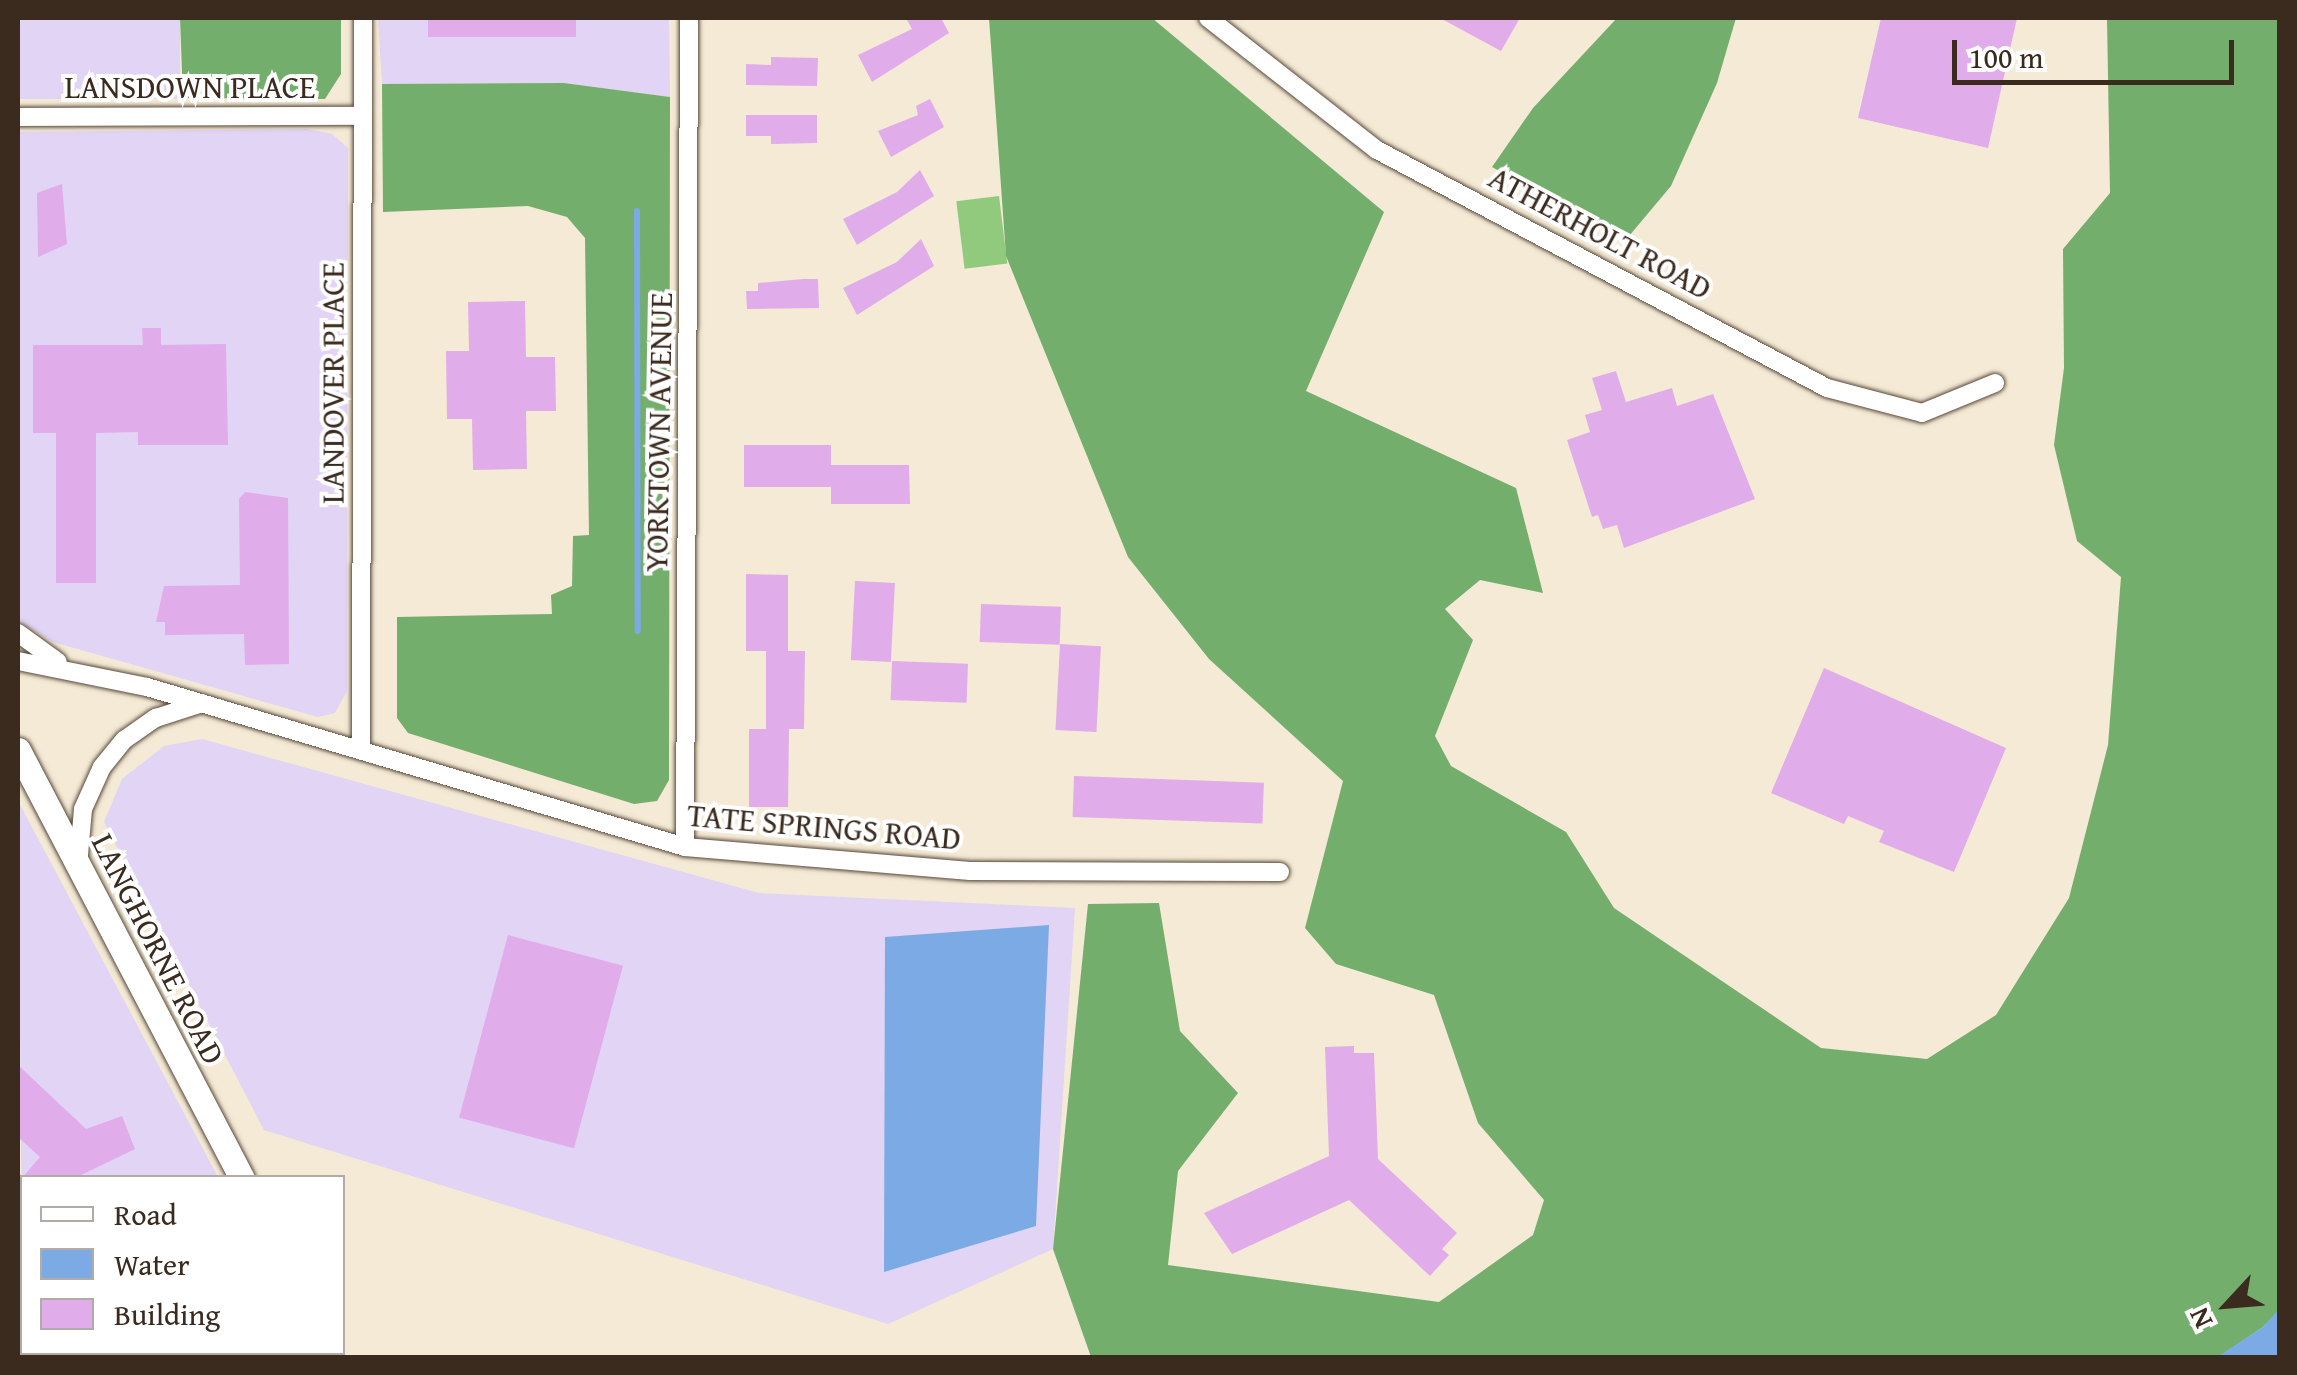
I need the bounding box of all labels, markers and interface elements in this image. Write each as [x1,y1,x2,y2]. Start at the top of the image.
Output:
scale bar [1957,20,2240,82]
text: 100 m [1969,35,2043,79]
street label: LANSDOWN PLACE [65,68,315,106]
street label: ATHERHOLT ROAD [1482,158,1718,308]
street label: LANDOVER PLACE [314,262,352,504]
street label: YORKTOWN AVENUE [637,292,681,572]
street label: TATE SPRINGS ROAD [686,796,962,858]
street label: LANGHORNE ROAD [83,827,233,1071]
legend [20,1175,345,1355]
text: Road [114,1192,177,1236]
text: Water [114,1242,190,1286]
north arrow [2177,1255,2277,1355]
text: Building [114,1292,220,1336]
text: N [2177,1301,2222,1336]

